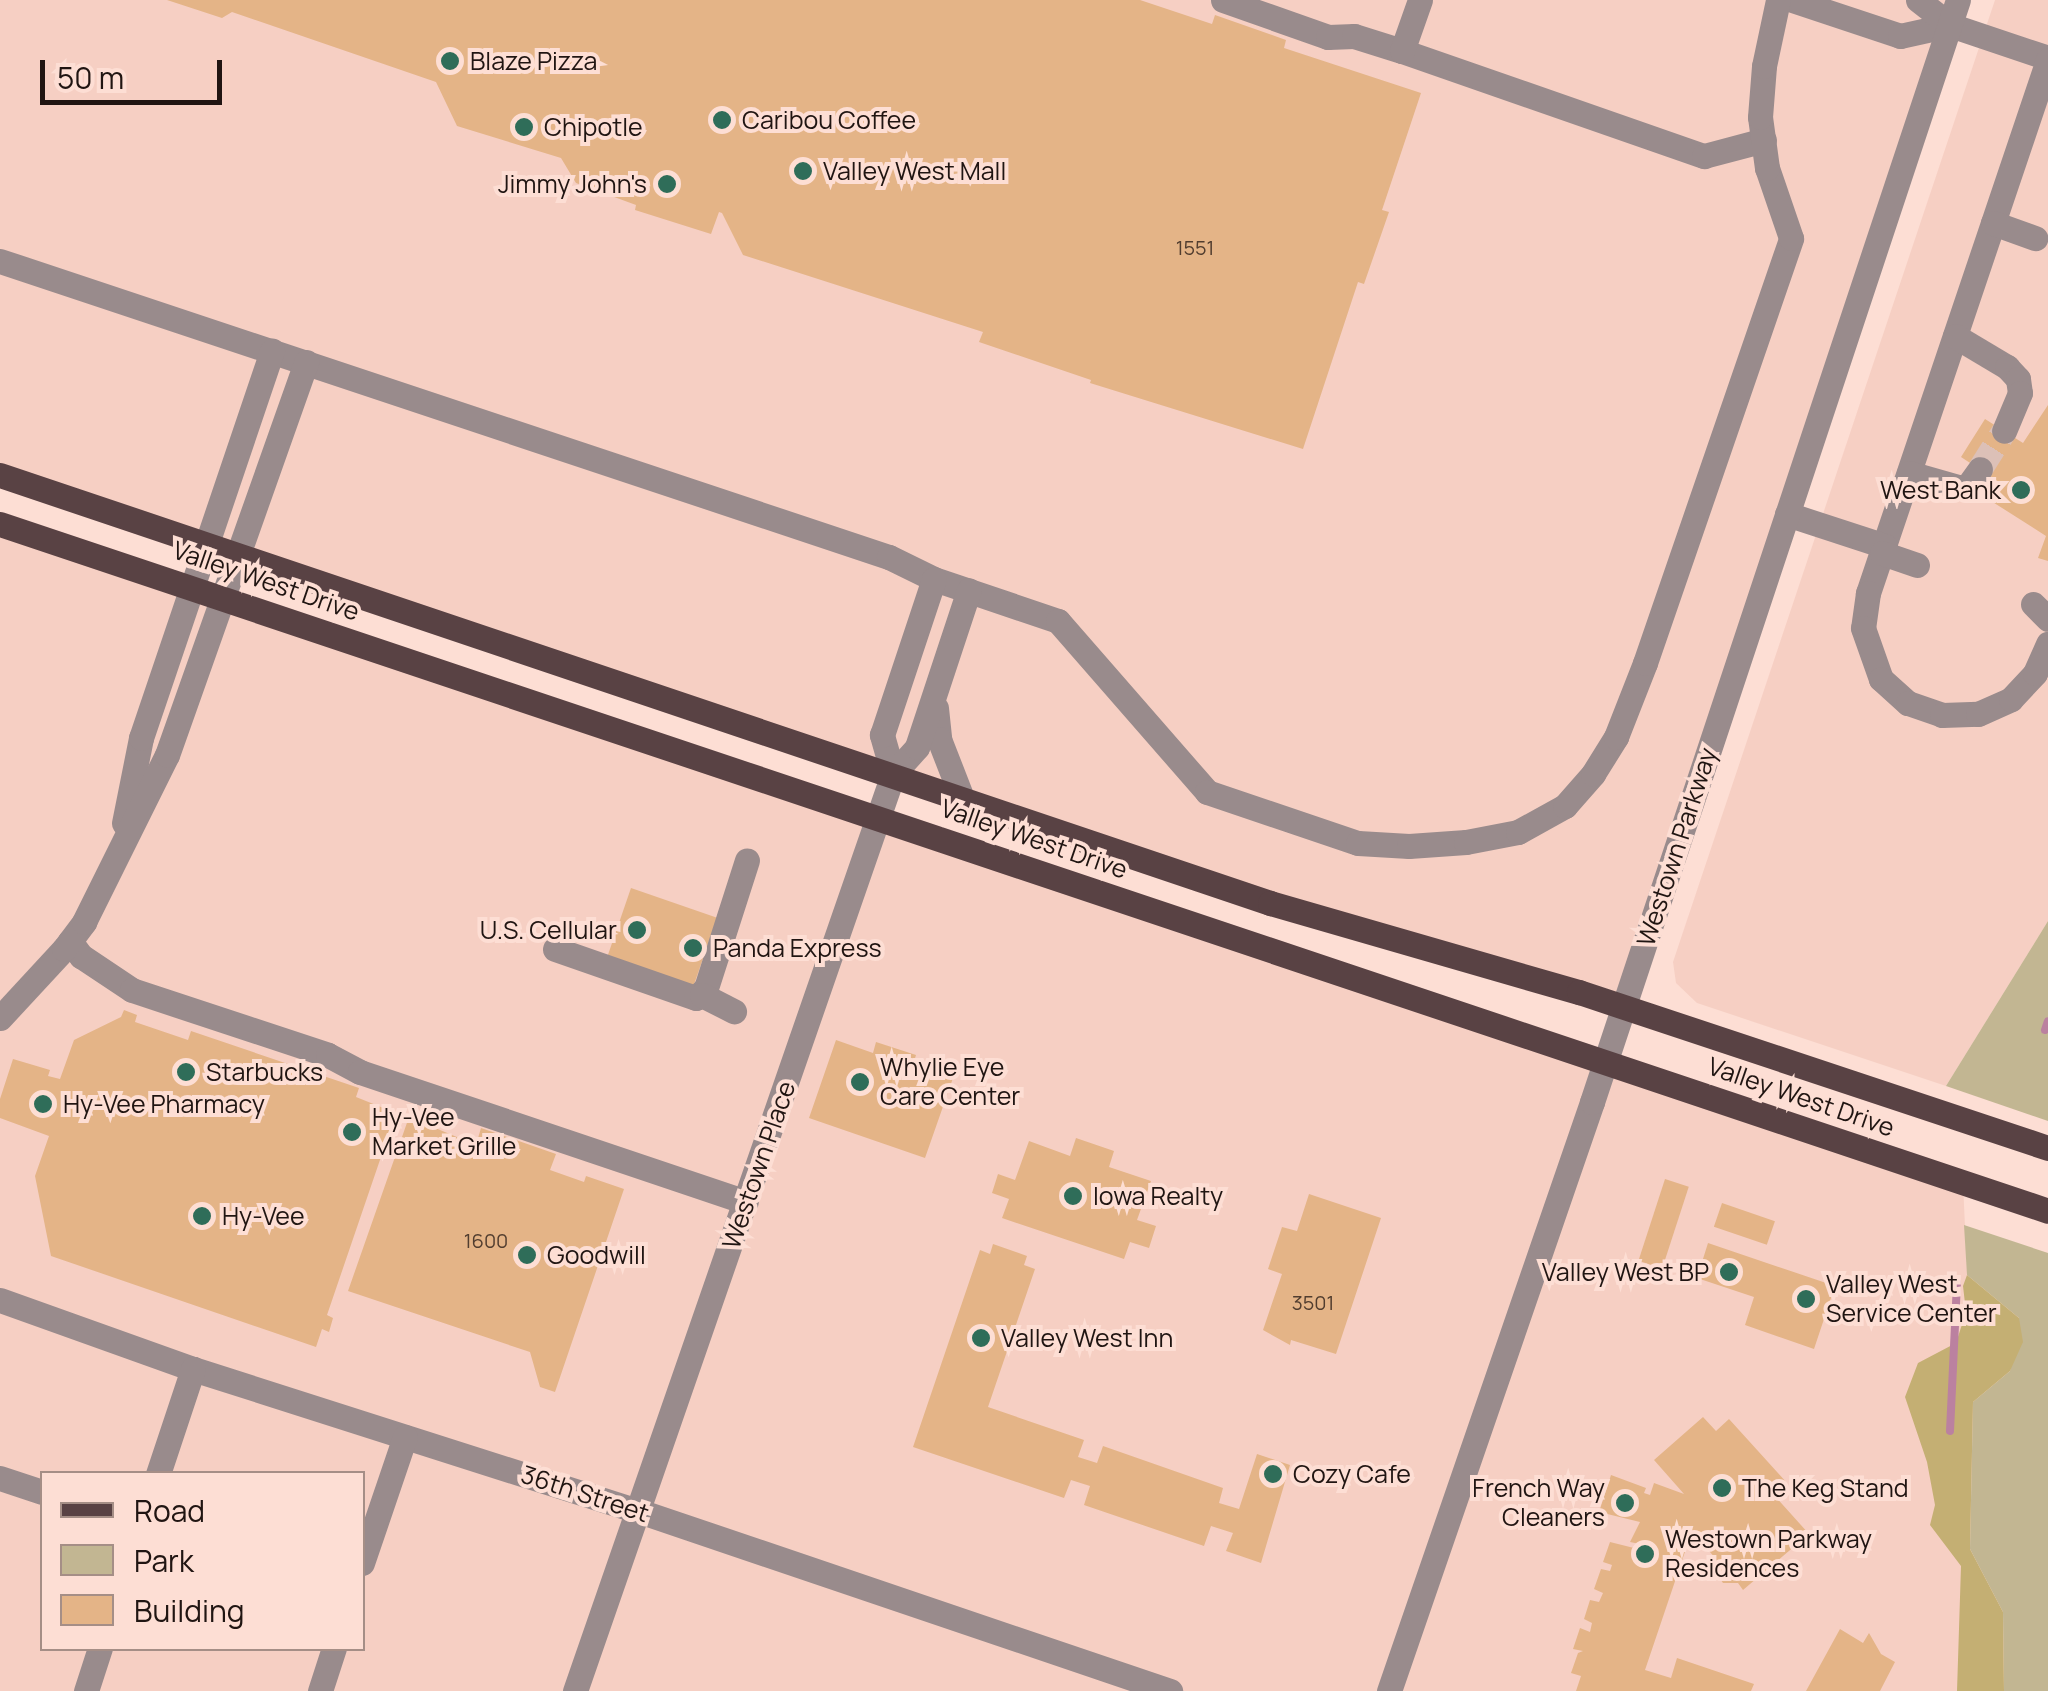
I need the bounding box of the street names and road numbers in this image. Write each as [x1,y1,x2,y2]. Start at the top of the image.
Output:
street label: Valley West Drive [169,535,363,627]
street label: Westown Parkway [1631,744,1723,950]
street label: Valley West Drive [937,793,1131,885]
street label: Valley West Drive [1704,1051,1898,1143]
street label: Westown Place [716,1077,802,1253]
street label: 36th Street [517,1459,653,1529]

